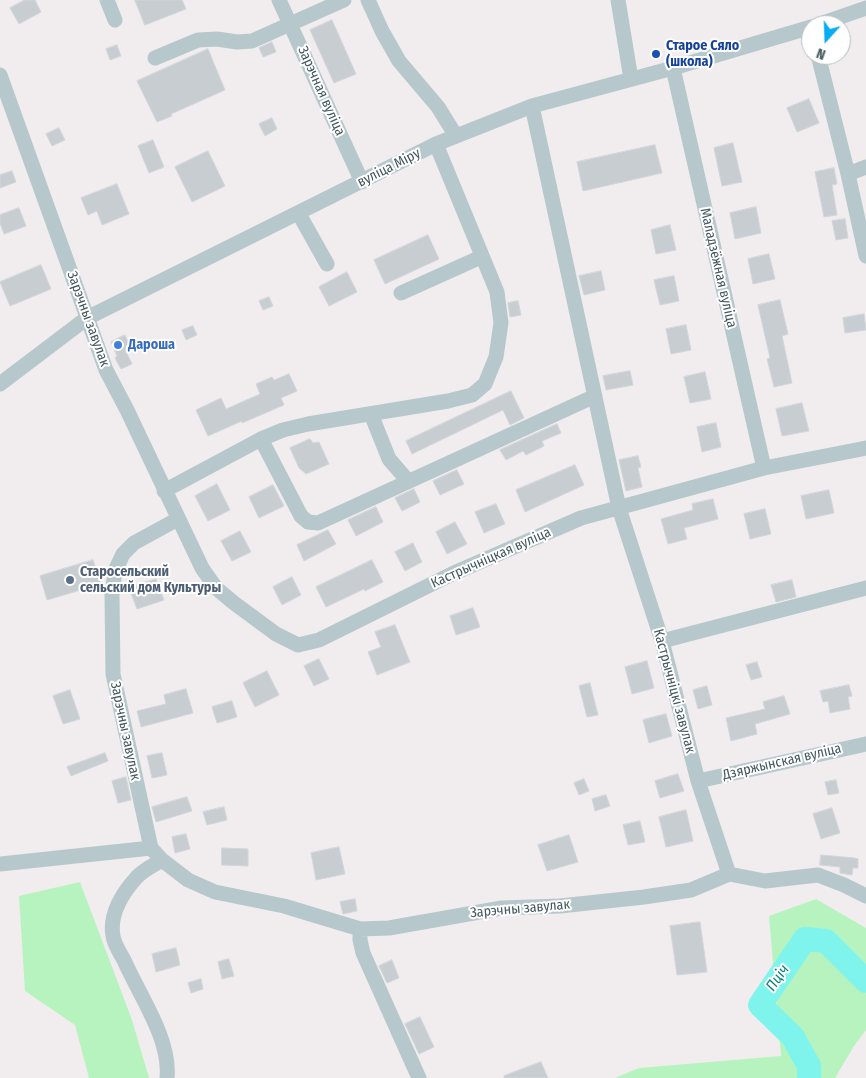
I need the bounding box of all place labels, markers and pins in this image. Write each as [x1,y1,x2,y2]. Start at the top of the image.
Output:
place label: Старое Сяло (школа) [666,38,739,70]
marker: Старое Сяло (школа) [650,48,662,60]
place label: Дароша [128,337,175,353]
marker: Дароша [112,339,124,351]
place label: Старосельский сельский дом Культуры [80,564,221,596]
marker: Старосельский сельский дом Культуры [64,574,76,586]

